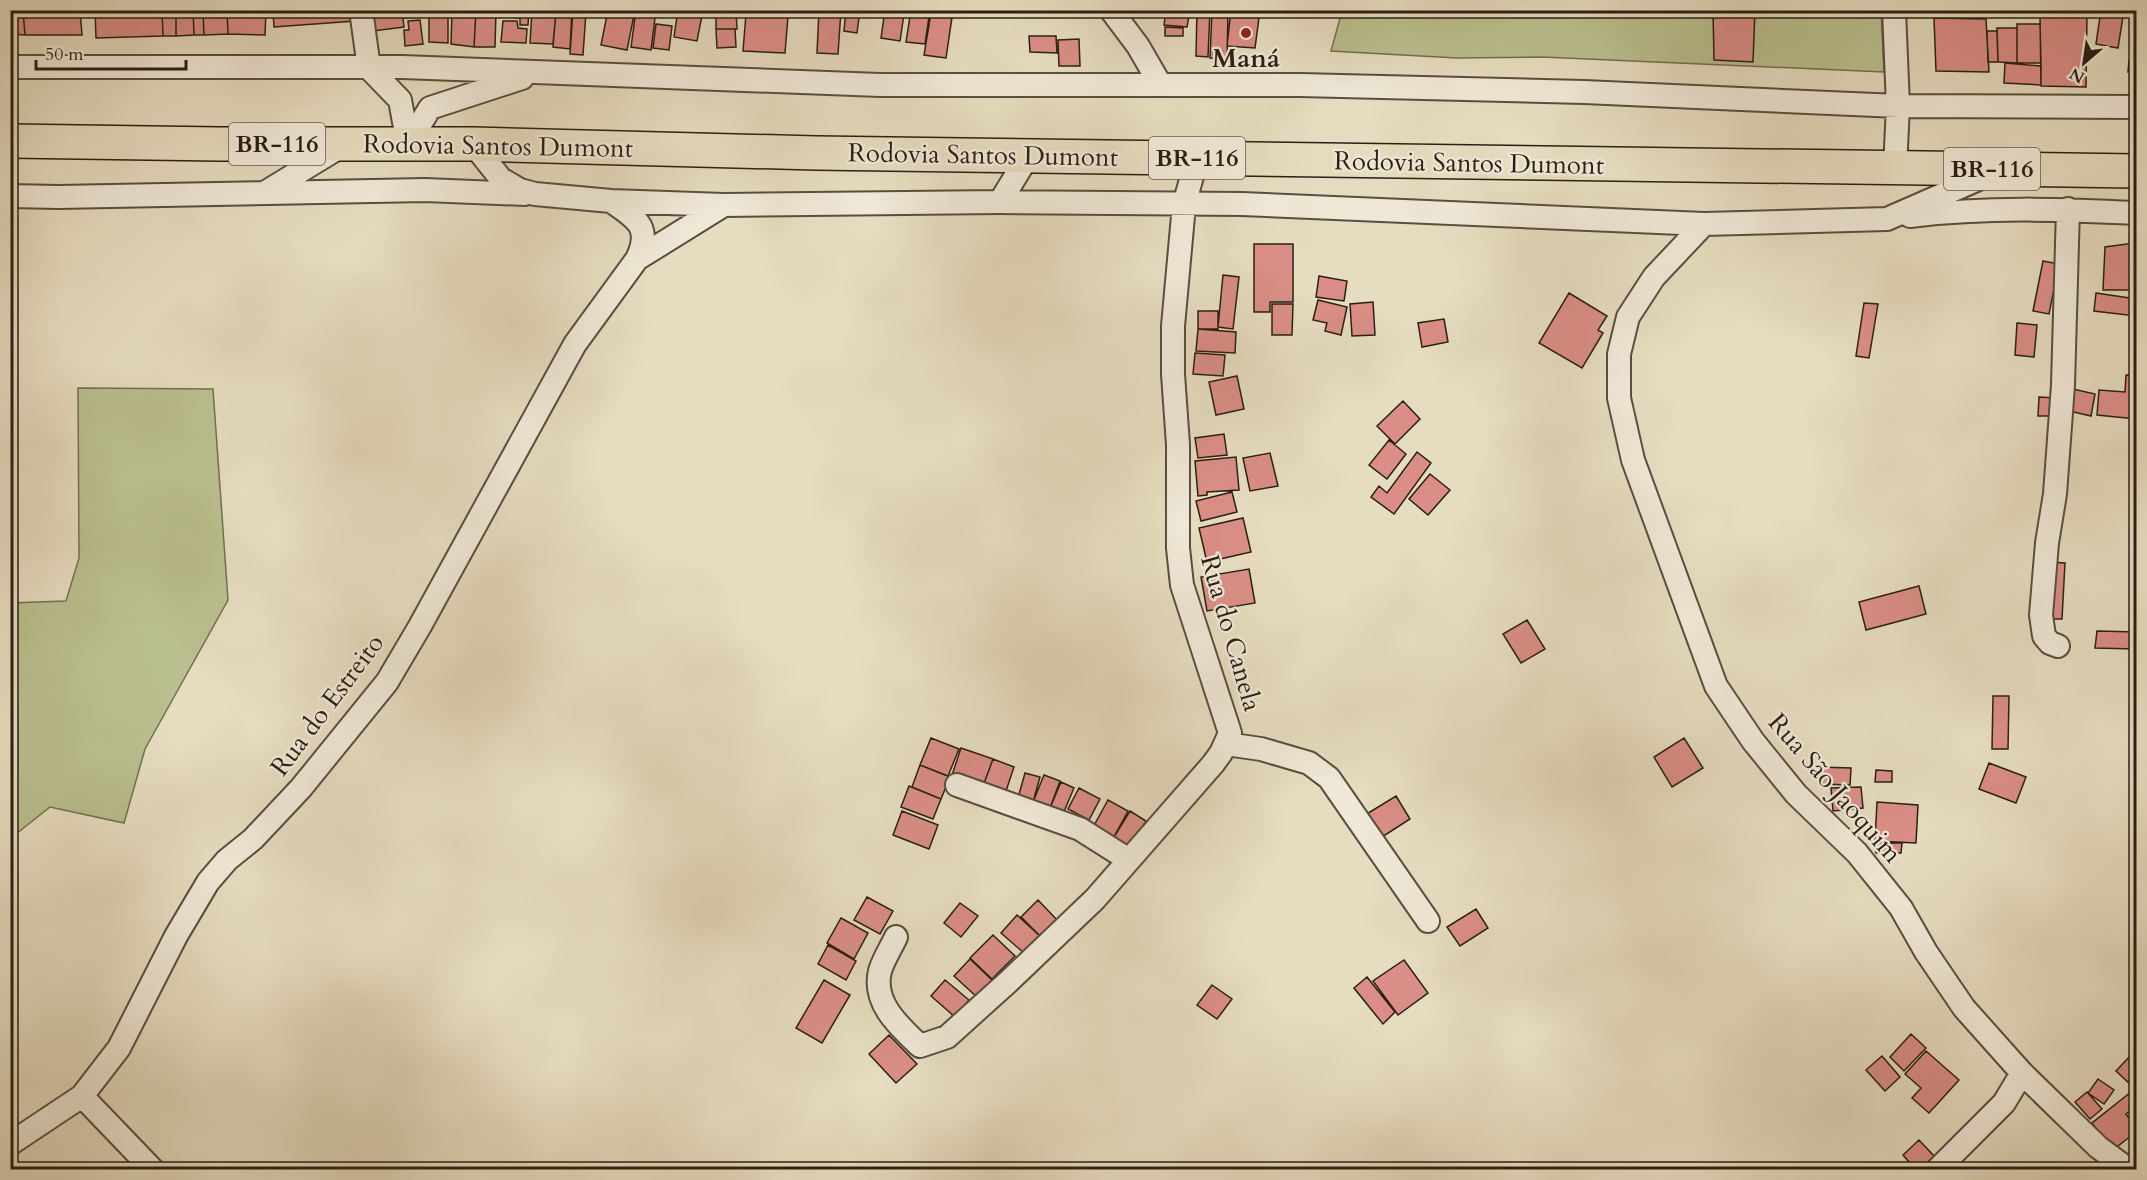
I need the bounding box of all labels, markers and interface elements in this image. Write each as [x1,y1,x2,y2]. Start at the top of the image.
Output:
marker: Maná [1239,26,1253,40]
scale bar [36,33,186,71]
north arrow [2054,33,2114,93]
place label: Maná [1212,41,1280,76]
text: 50 m [45,42,84,67]
text: N [2066,62,2089,88]
road number: BR-116 [229,123,325,165]
street label: Rodovia Santos Dumont [363,126,633,166]
street label: Rodovia Santos Dumont [848,135,1118,175]
road number: BR-116 [1149,137,1245,179]
street label: Rodovia Santos Dumont [1334,143,1604,183]
road number: BR-116 [1944,148,2040,190]
street label: Rua do Canela [1192,551,1270,715]
street label: Rua do Estreito [262,627,392,783]
street label: Rua São Jaoquim [1760,706,1910,870]

